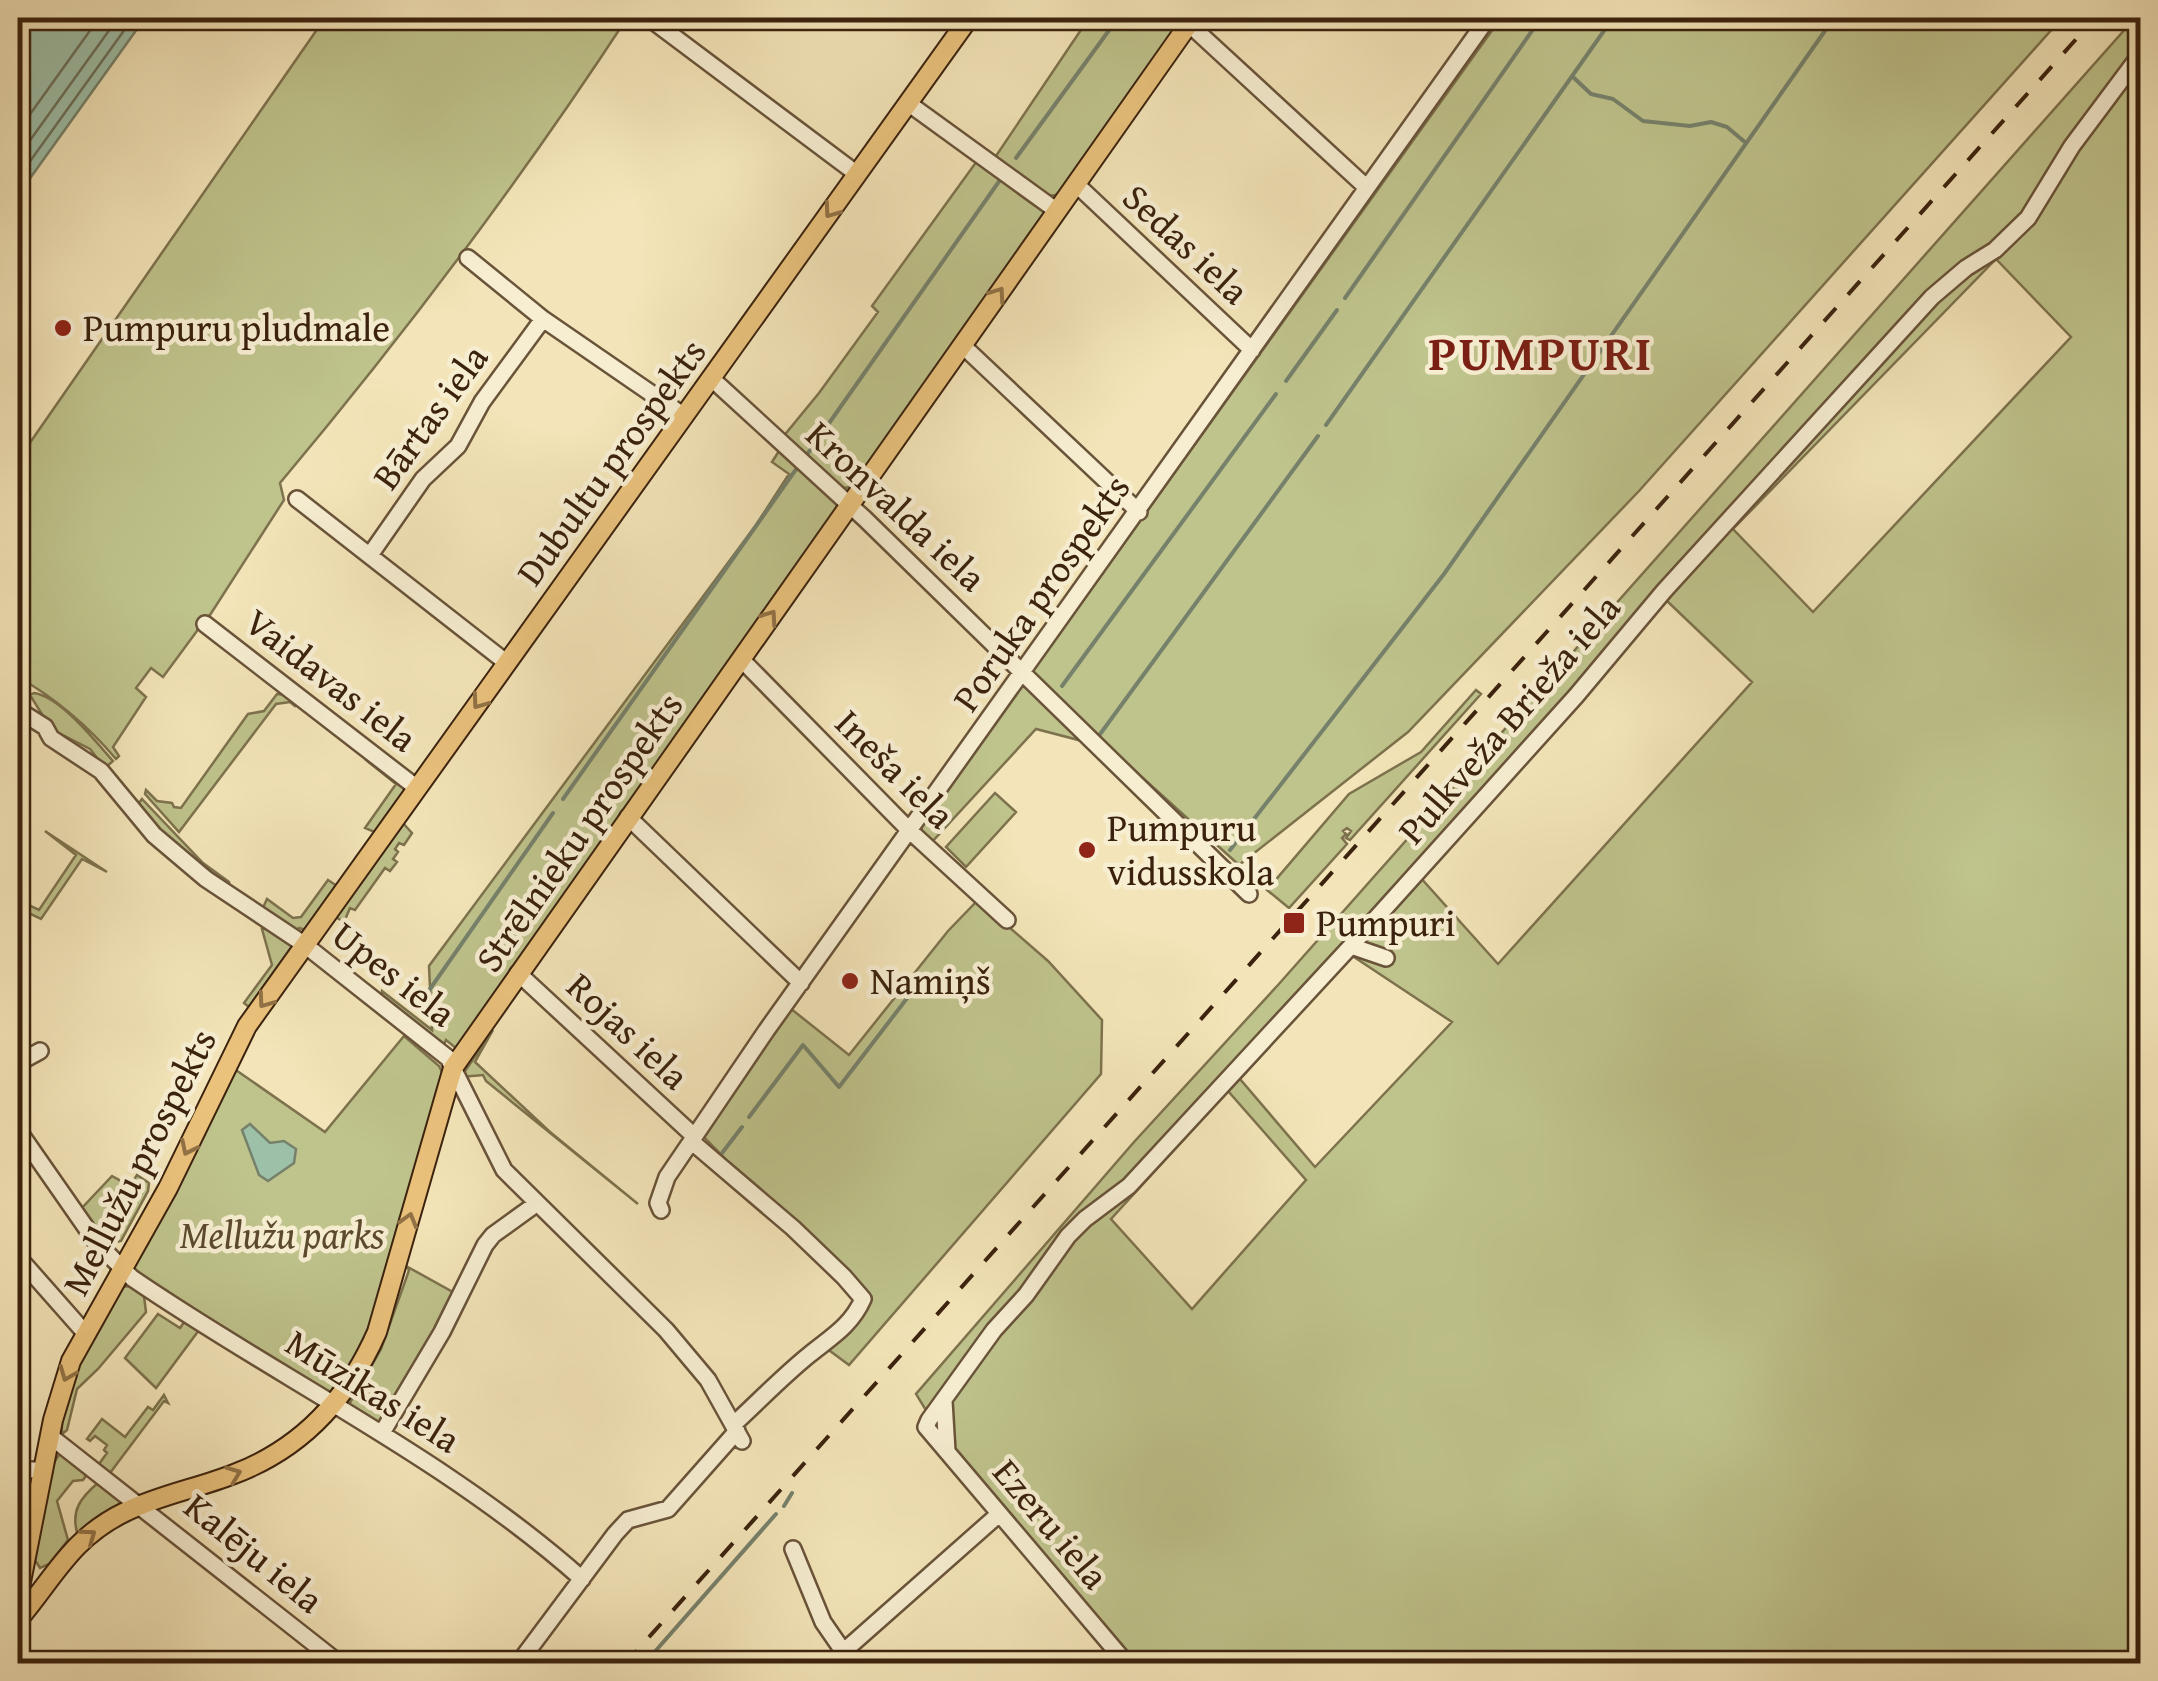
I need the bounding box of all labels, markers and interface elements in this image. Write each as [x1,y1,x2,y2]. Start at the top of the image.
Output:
street label: Sedas iela [1111,170,1263,317]
one-way arrow [825,199,843,218]
one-way arrow [986,286,1004,305]
place label: Pumpuru pludmale [83,299,390,355]
marker: Pumpuru pludmale [52,317,74,339]
district label: PUMPURI [1428,317,1654,388]
street label: Dubultu prospekts [501,326,719,596]
street label: Bārtas iela [357,332,501,500]
street label: Kronvalda iela [794,407,999,604]
street label: Poruka prospekts [938,463,1143,722]
street label: Pulkveža Brieža iela [1384,581,1633,856]
street label: Vaidavas iela [233,594,430,765]
one-way arrow [758,609,776,628]
street label: Strēlnieku prospekts [460,680,696,983]
one-way arrow [473,691,491,710]
street label: Ineša iela [823,696,968,841]
place label: Pumpuru vidusskola [1107,799,1274,899]
marker: Pumpuru vidusskola [1076,839,1098,861]
place label: Pumpuri [1316,894,1455,950]
street label: Upes iela [321,907,469,1040]
marker: Pumpuri [1281,910,1307,936]
place label: Namiņš [870,952,991,1008]
street label: Rojas iela [555,959,703,1102]
marker: Namiņš [839,970,861,992]
one-way arrow [259,990,276,1008]
street label: Mellužu prospekts [47,1018,229,1305]
one-way arrow [180,1138,200,1156]
park label: Mellužu parks [180,1206,385,1262]
one-way arrow [397,1212,418,1229]
street label: Mūzikas iela [275,1314,472,1466]
one-way arrow [58,1364,78,1382]
street label: Ezeru iela [980,1446,1123,1601]
one-way arrow [225,1465,242,1485]
street label: Kalēju iela [173,1478,336,1626]
one-way arrow [78,1530,96,1547]

